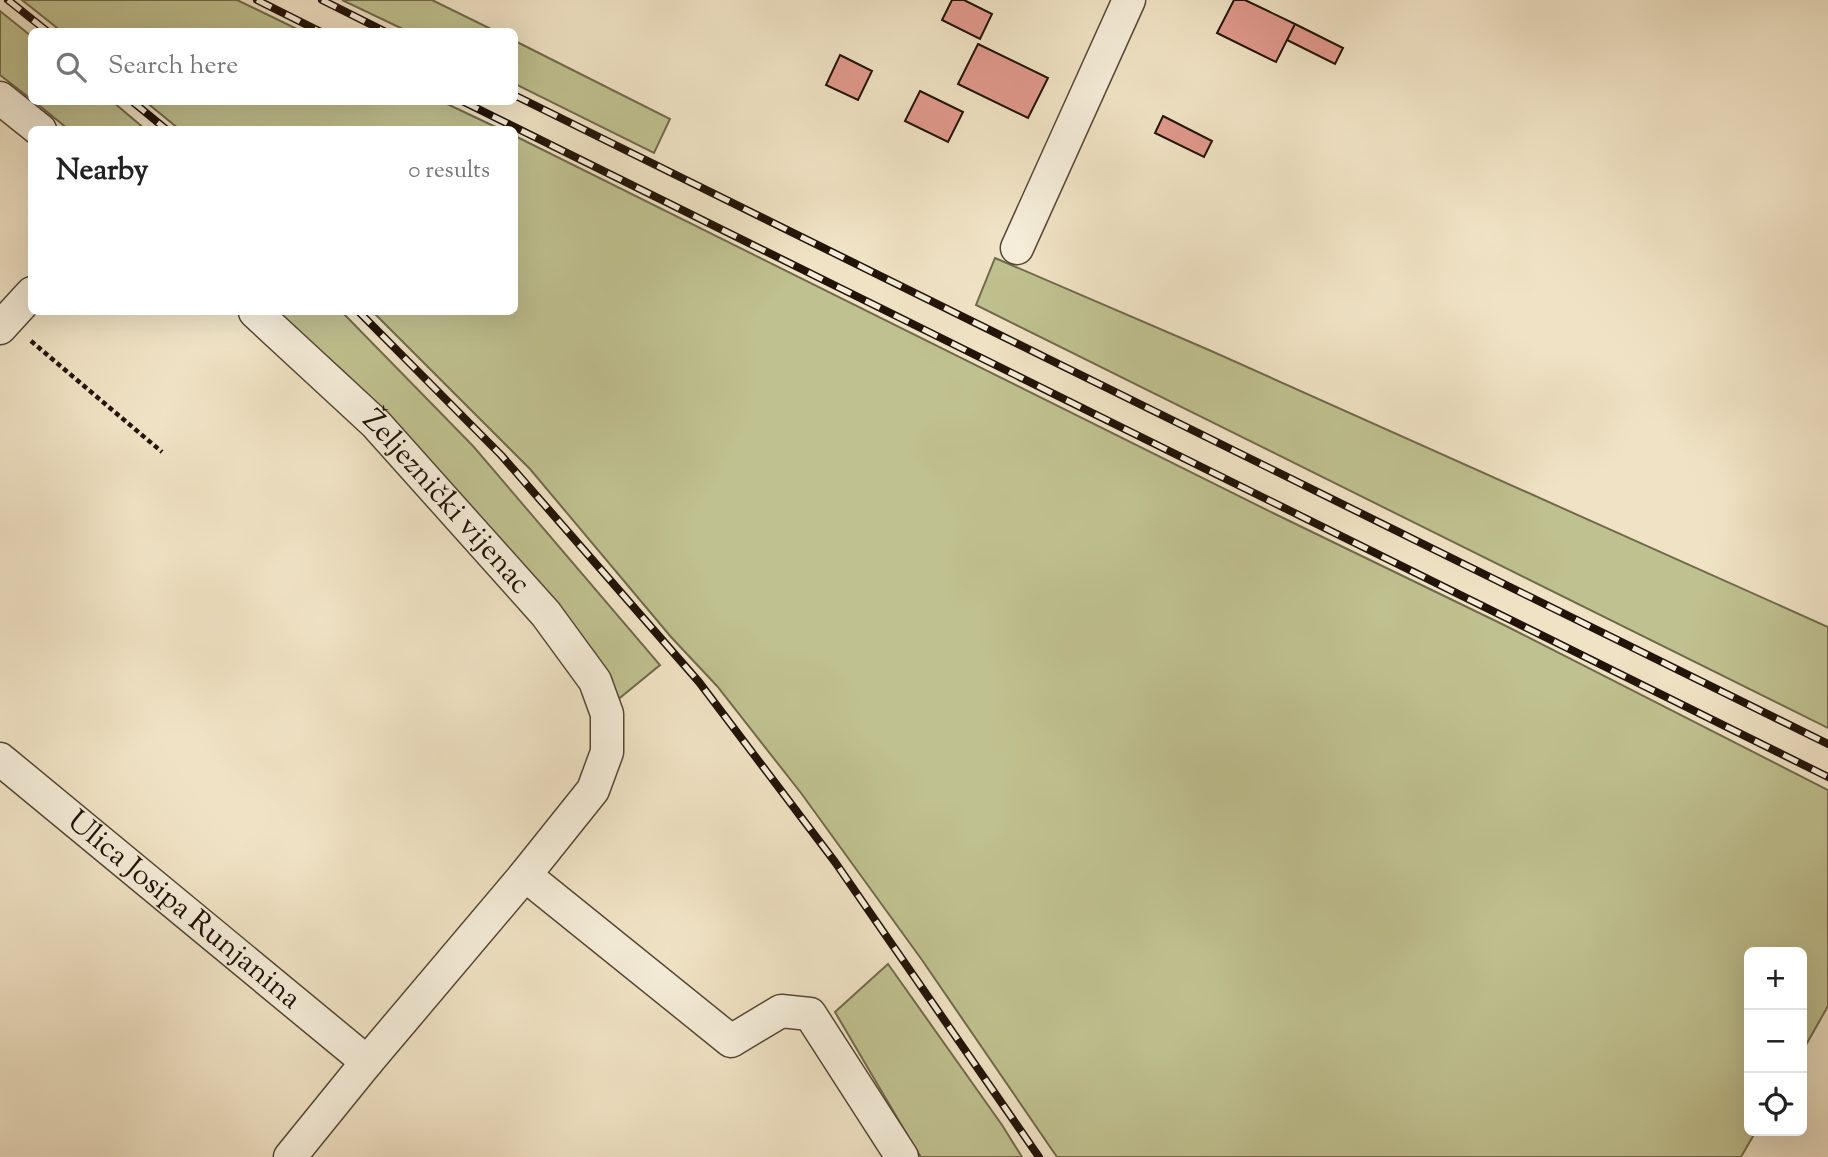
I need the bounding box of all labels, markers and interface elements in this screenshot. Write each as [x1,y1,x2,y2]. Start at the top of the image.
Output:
search box [28,28,518,105]
icon: search [52,48,90,86]
text: Search here [108,48,238,85]
text: Nearby [56,150,148,193]
text: 0 results [408,155,490,188]
street label: Željeznički vijenac [352,400,540,604]
street label: Ulica Josipa Runjanina [57,801,310,1020]
map controls [1744,947,1807,1136]
button: + [1744,947,1807,1010]
button: − [1744,1010,1807,1073]
button: locate [1744,1073,1807,1136]

